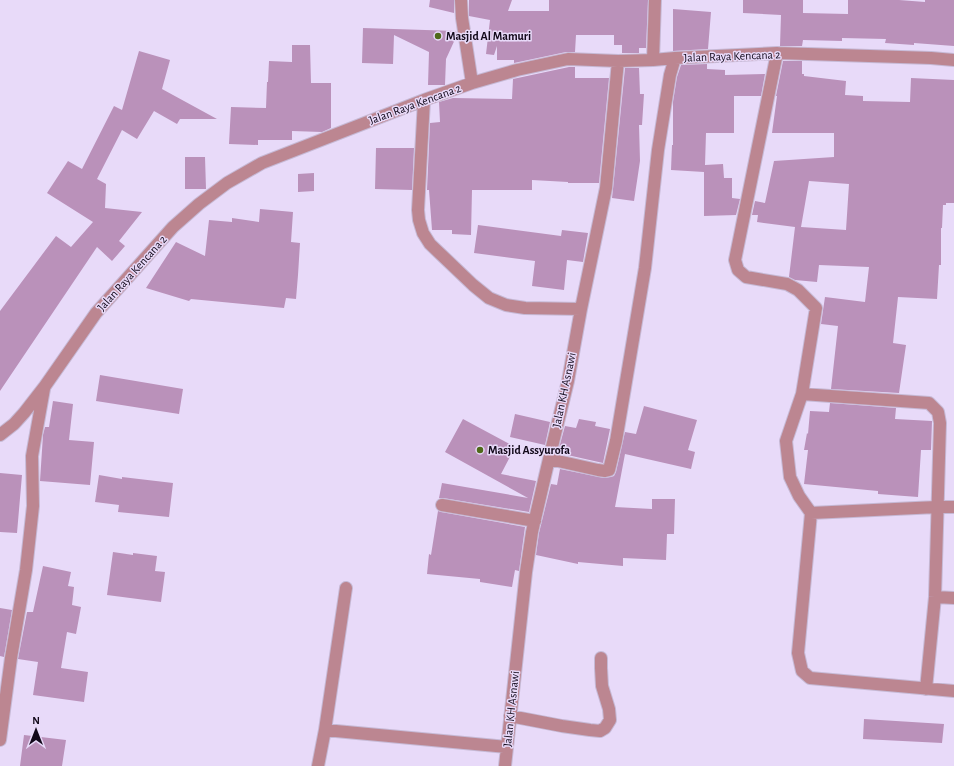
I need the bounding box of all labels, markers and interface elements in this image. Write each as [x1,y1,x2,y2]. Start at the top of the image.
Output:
place label: Masjid Al Mamuri [446,30,531,43]
marker: Masjid Al Mamuri [433,31,443,41]
street label: Jalan Raya Kencana 2 [683,48,781,65]
street label: Jalan Raya Kencana 2 [367,82,463,127]
street label: Jalan Raya Kencana 2 [95,233,170,314]
street label: Jalan KH Asnawi [550,351,578,429]
place label: Masjid Assyurofa [488,444,570,457]
marker: Masjid Assyurofa [475,445,485,455]
street label: Jalan KH Asnawi [501,670,521,748]
north arrow [16,710,56,750]
text: N [32,715,40,726]

